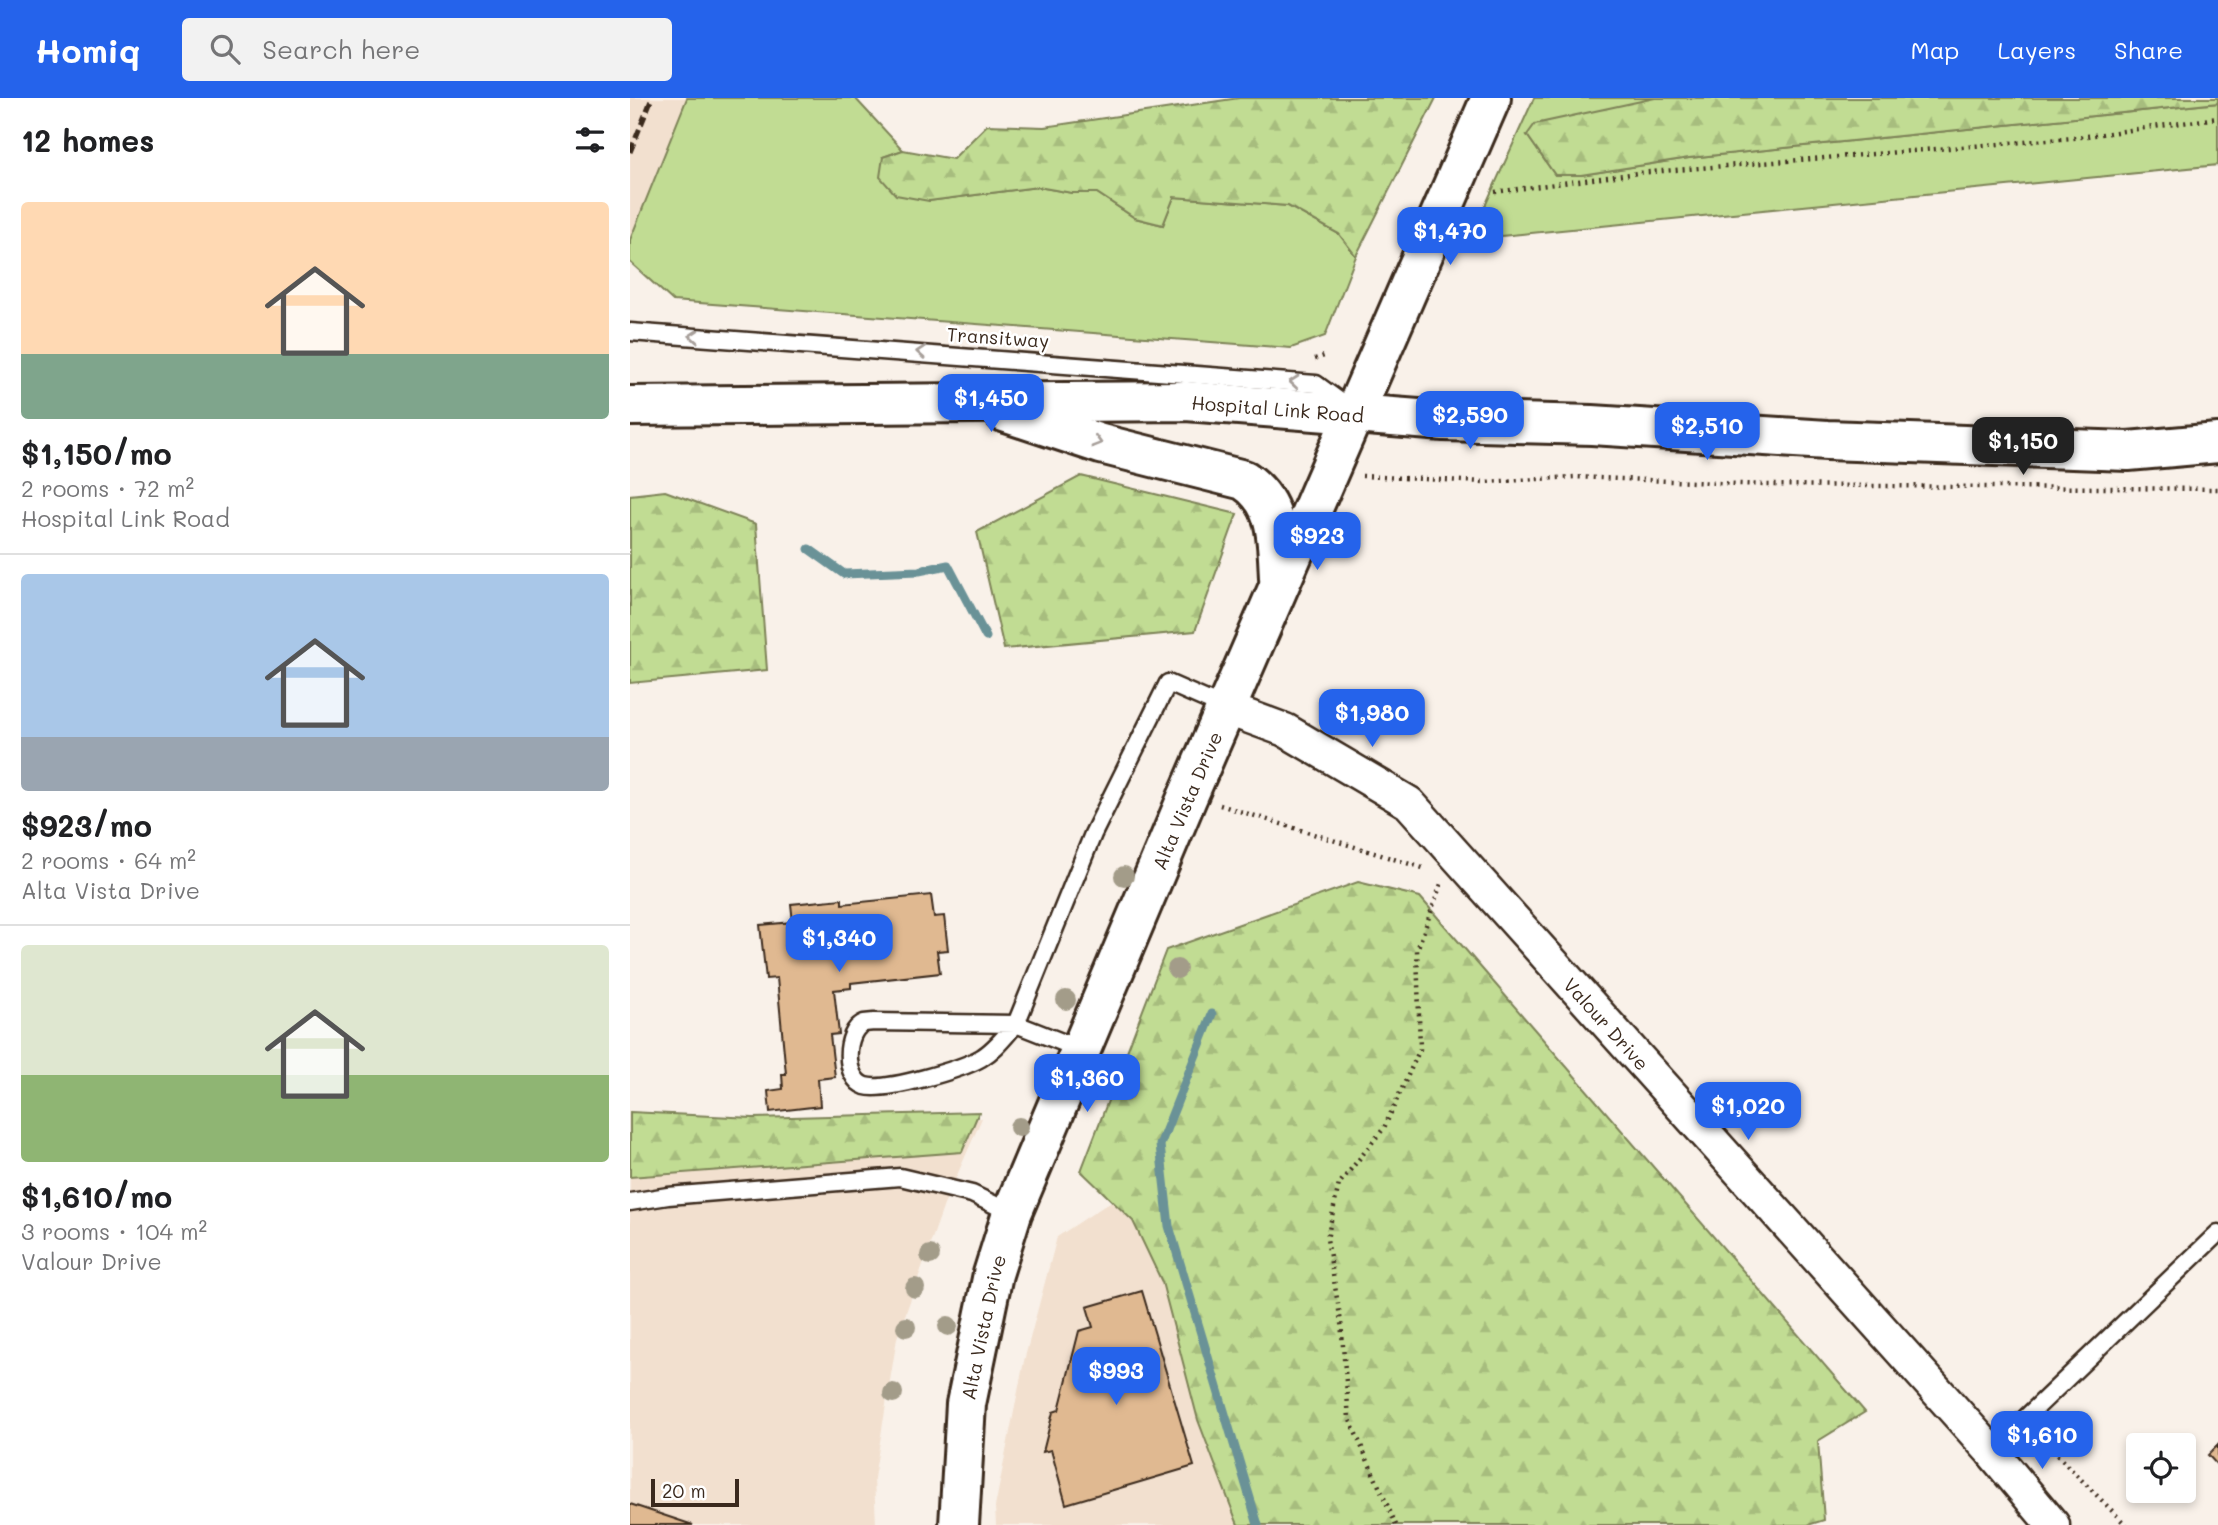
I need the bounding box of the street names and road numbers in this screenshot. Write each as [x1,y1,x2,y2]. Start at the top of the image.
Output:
street label: Transitway [946,321,1050,353]
street label: Hospital Link Road [1191,389,1365,427]
street label: Alta Vista Drive [1146,727,1227,873]
street label: Valour Drive [1559,972,1655,1075]
street label: Alta Vista Drive [955,1251,1011,1402]

